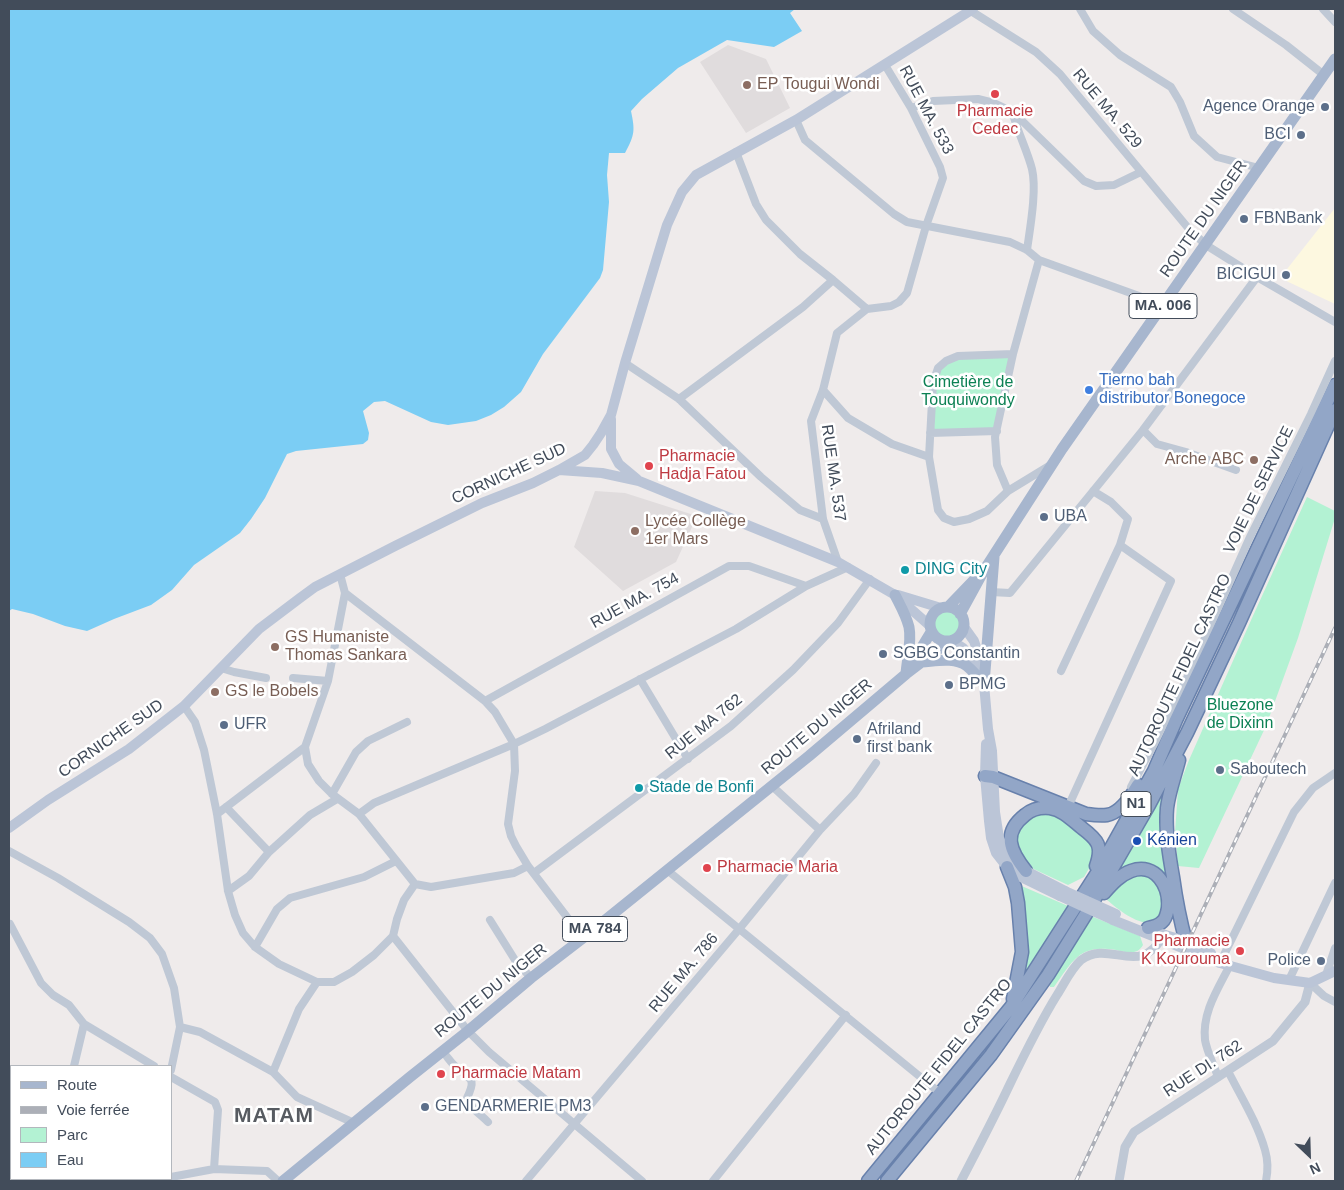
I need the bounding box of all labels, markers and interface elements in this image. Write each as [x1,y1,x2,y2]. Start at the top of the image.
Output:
street label: RUE MA. 533 [895,62,957,158]
street label: RUE MA. 529 [1068,65,1146,153]
place label: EP Tougui Wondi [757,75,879,95]
marker: EP Tougui Wondi [741,79,753,91]
marker: Pharmacie Cedec [989,88,1001,100]
place label: Agence Orange [1203,97,1315,117]
marker: Agence Orange [1319,101,1331,113]
place label: Pharmacie Cedec [957,102,1033,140]
place label: BCI [1264,125,1291,145]
marker: BCI [1295,129,1307,141]
street label: ROUTE DU NIGER [1156,157,1252,281]
place label: FBNBank [1254,209,1322,229]
marker: FBNBank [1238,213,1250,225]
place label: BICIGUI [1216,265,1276,285]
marker: BICIGUI [1280,269,1292,281]
road number: MA. 006 [1129,294,1197,318]
place label: Tierno bah distributor Bonegoce [1099,371,1246,409]
park label: Cimetière de Touquiwondy [921,373,1015,411]
marker: Tierno bah distributor Bonegoce [1083,384,1095,396]
street label: RUE MA. 537 [817,423,849,523]
street label: VOIE DE SERVICE [1220,423,1298,557]
street label: CORNICHE SUD [449,439,569,509]
place label: Pharmacie Hadja Fatou [659,447,746,485]
place label: Arche ABC [1165,450,1244,470]
marker: Arche ABC [1248,454,1260,466]
marker: Pharmacie Hadja Fatou [643,460,655,472]
place label: UBA [1054,507,1087,527]
marker: UBA [1038,511,1050,523]
place label: Lycée Collège 1er Mars [645,512,746,550]
marker: Lycée Collège 1er Mars [629,525,641,537]
place label: DING City [915,560,987,580]
marker: DING City [899,564,911,576]
street label: RUE MA. 754 [588,569,682,633]
street label: AUTOROUTE FIDEL CASTRO [1125,571,1235,779]
place label: GS Humaniste Thomas Sankara [285,628,407,666]
marker: GS Humaniste Thomas Sankara [269,641,281,653]
place label: SGBG Constantin [893,644,1020,664]
marker: SGBG Constantin [877,648,889,660]
street label: ROUTE DU NIGER [758,675,876,779]
place label: BPMG [959,675,1006,695]
marker: BPMG [943,679,955,691]
place label: GS le Bobels [225,682,318,702]
marker: GS le Bobels [209,686,221,698]
street label: RUE MA 762 [662,690,746,764]
street label: CORNICHE SUD [55,696,167,782]
park label: Bluezone de Dixinn [1207,696,1273,734]
place label: UFR [234,715,267,735]
marker: UFR [218,719,230,731]
place label: Afriland first bank [867,720,932,758]
marker: Afriland first bank [851,733,863,745]
place label: Saboutech [1230,760,1307,780]
marker: Saboutech [1214,764,1226,776]
place label: Stade de Bonfi [649,778,754,798]
marker: Stade de Bonfi [633,782,645,794]
road number: N1 [1121,792,1151,816]
place label: Kénien [1147,831,1197,851]
marker: Kénien [1131,835,1143,847]
place label: Pharmacie Maria [717,858,838,878]
marker: Pharmacie Maria [701,862,713,874]
road number: MA 784 [562,916,628,942]
street label: RUE MA. 786 [645,929,723,1017]
place label: Pharmacie K Kourouma [1141,932,1230,970]
street label: ROUTE DU NIGER [431,940,551,1042]
marker: Pharmacie K Kourouma [1234,945,1246,957]
place label: Police [1267,951,1311,971]
marker: Police [1315,955,1327,967]
street label: AUTOROUTE FIDEL CASTRO [862,975,1016,1159]
street label: RUE DI. 762 [1160,1036,1246,1102]
place label: Pharmacie Matam [451,1064,581,1084]
legend [10,1065,172,1180]
marker: Pharmacie Matam [435,1068,447,1080]
text: Route [57,1076,97,1093]
place label: GENDARMERIE PM3 [435,1097,591,1117]
text: Voie ferrée [57,1101,130,1118]
marker: GENDARMERIE PM3 [419,1101,431,1113]
district label: MATAM [233,1103,315,1129]
text: Parc [57,1126,88,1143]
north arrow [1284,1130,1334,1180]
text: Eau [57,1151,84,1168]
text: N [1307,1159,1323,1178]

